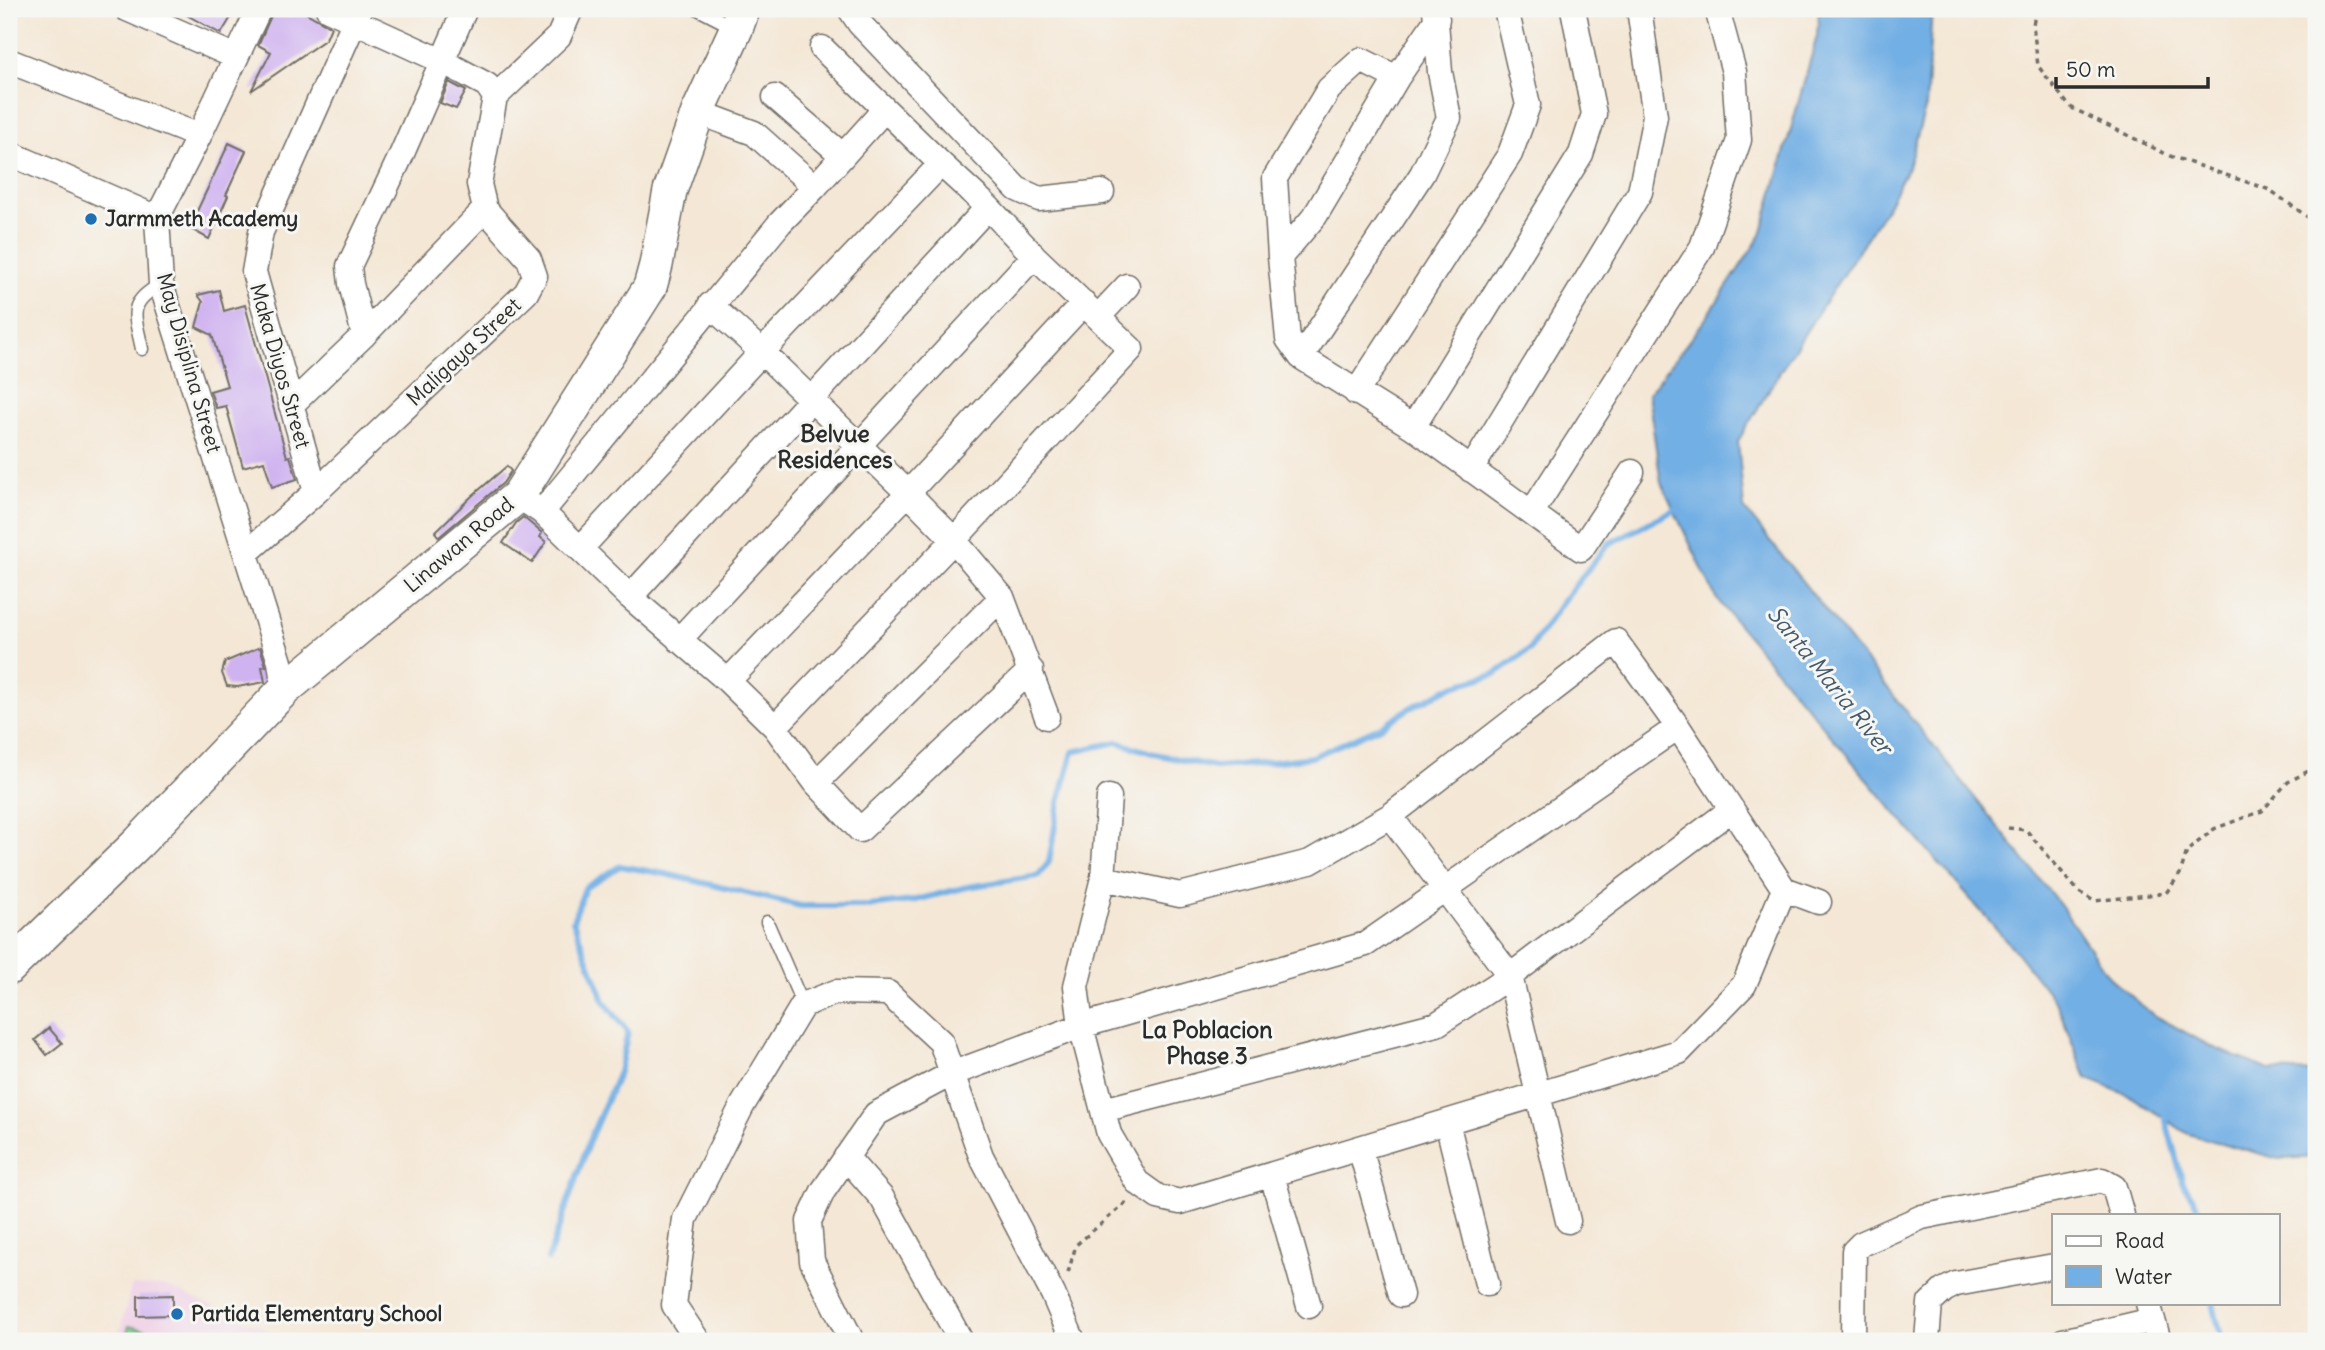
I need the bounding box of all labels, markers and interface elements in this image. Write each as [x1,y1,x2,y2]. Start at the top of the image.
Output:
scale bar [2056,46,2208,90]
text: 50 m [2066,56,2115,83]
place label: Jarmmeth Academy [105,205,298,232]
marker: Jarmmeth Academy [83,211,99,227]
street label: May Disiplina Street [151,270,228,456]
street label: Maka Diyos Street [244,280,317,451]
street label: Maligaya Street [401,292,527,412]
district label: Belvue Residences [777,419,893,474]
street label: Linawan Road [398,491,519,598]
water label: Santa Maria River [1762,599,1901,762]
district label: La Poblacion Phase 3 [1141,1015,1273,1070]
legend [2052,1214,2280,1304]
text: Road [2115,1227,2164,1254]
text: Water [2115,1263,2173,1290]
place label: Partida Elementary School [191,1300,442,1327]
marker: Partida Elementary School [169,1306,185,1322]

